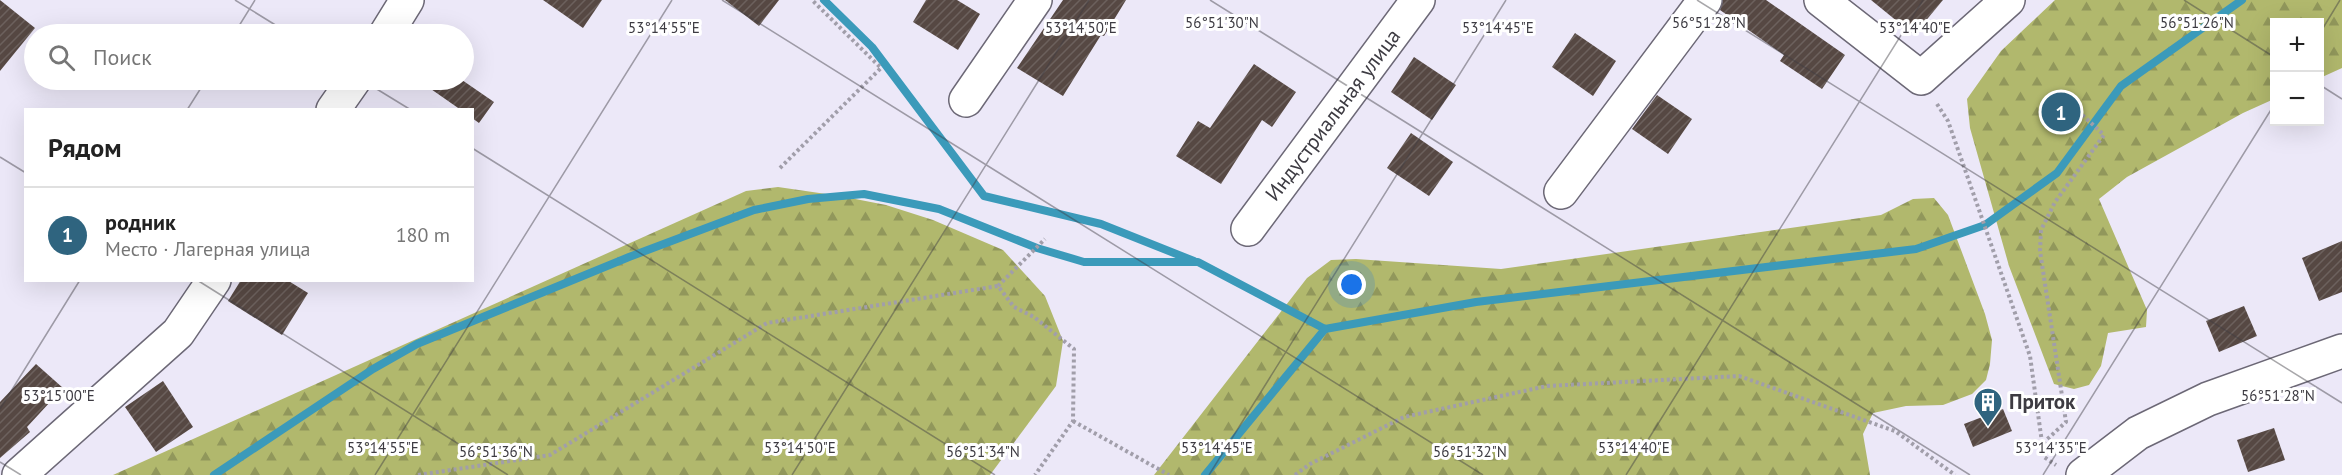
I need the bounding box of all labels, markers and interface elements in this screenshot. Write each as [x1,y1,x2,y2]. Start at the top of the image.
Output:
text: 56°51'30"N [1185,13,1259,32]
text: 56°51'28"N [1672,13,1746,32]
text: 56°51'26"N [2160,13,2234,32]
text: 53°14'55"E [628,18,700,37]
text: 53°14'50"E [1045,18,1117,37]
text: 53°14'45"E [1462,18,1534,37]
text: 53°14'40"E [1879,18,1951,37]
map controls [2270,18,2324,126]
button: + [2270,18,2324,72]
street label: Индустриальная улица [1259,23,1406,206]
search box [24,24,474,90]
icon: search [45,41,78,74]
text: Поиск [93,43,152,71]
button: − [2270,72,2324,126]
pin: 1 [2042,90,2080,134]
text: Рядом [48,131,122,164]
text: родник [105,208,176,236]
text: 1 [62,222,73,248]
text: 180 m [396,222,450,248]
text: Место · Лагерная улица [105,236,311,262]
your location [1337,270,1366,299]
text: 53°15'00"E [23,386,95,405]
building icon: Приток [1972,386,2004,428]
text: 56°51'28"N [2241,386,2315,405]
place label: Приток [2009,388,2076,415]
text: 53°14'55"E [347,438,419,457]
text: 53°14'50"E [764,438,836,457]
text: 53°14'45"E [1181,438,1253,457]
text: 53°14'40"E [1598,438,1670,457]
text: 53°14'35"E [2015,438,2087,457]
text: 56°51'36"N [459,442,533,461]
text: 56°51'34"N [946,442,1020,461]
text: 56°51'32"N [1433,442,1507,461]

